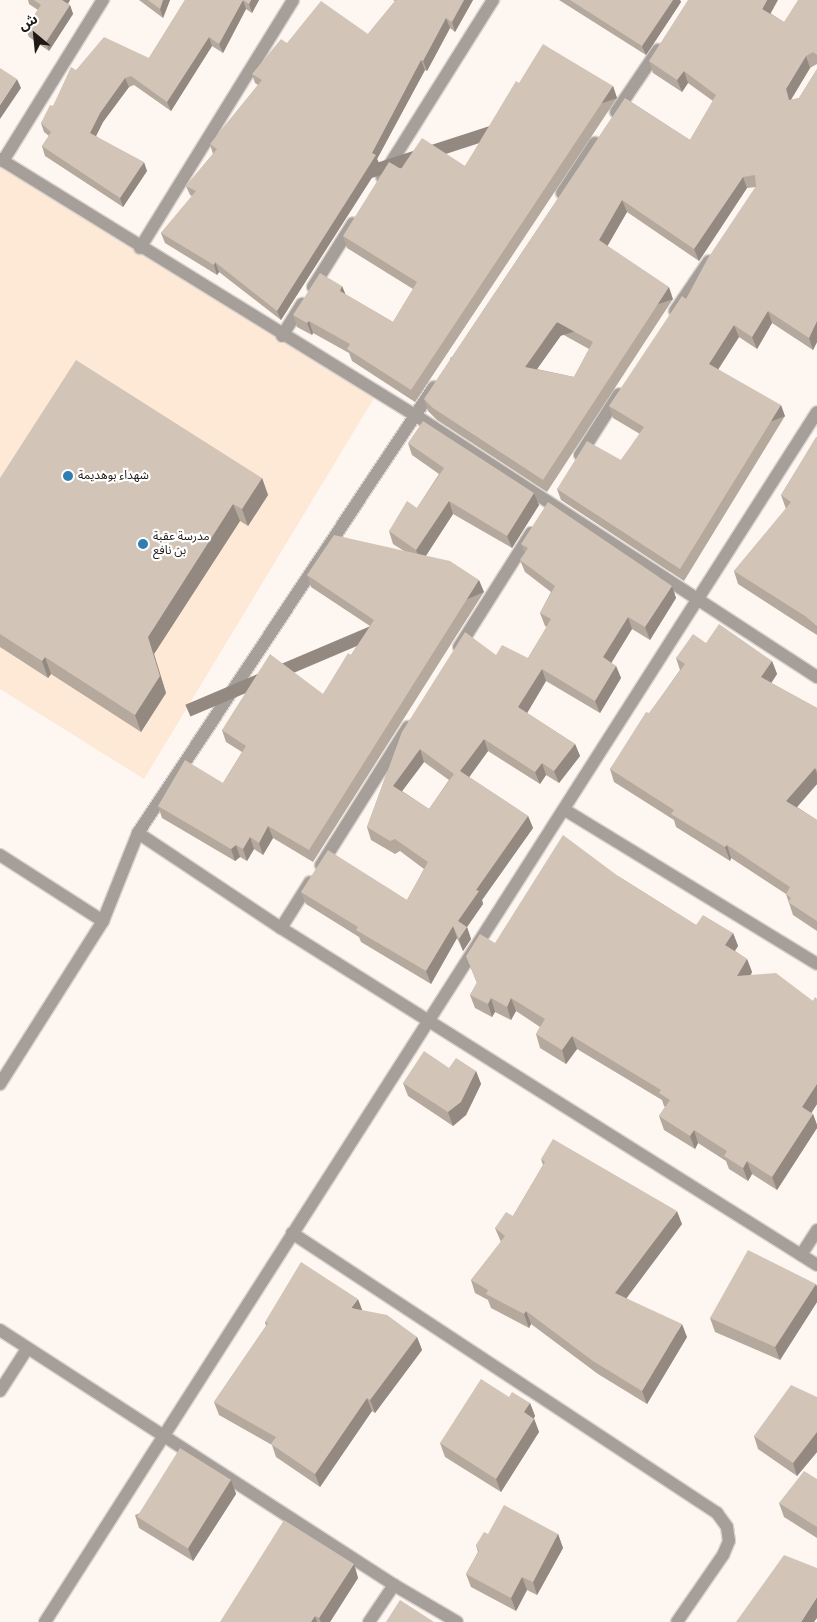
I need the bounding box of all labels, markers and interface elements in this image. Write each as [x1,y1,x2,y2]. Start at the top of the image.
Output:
text: ش [15,9,41,34]
north arrow [10,10,60,60]
place label: شهداء بوهديمة [78,469,149,483]
marker: شهداء بوهديمة [62,470,74,482]
place label: مدرسة عقبة بن نافع [153,530,210,558]
marker: مدرسة عقبة بن نافع [137,538,149,550]

